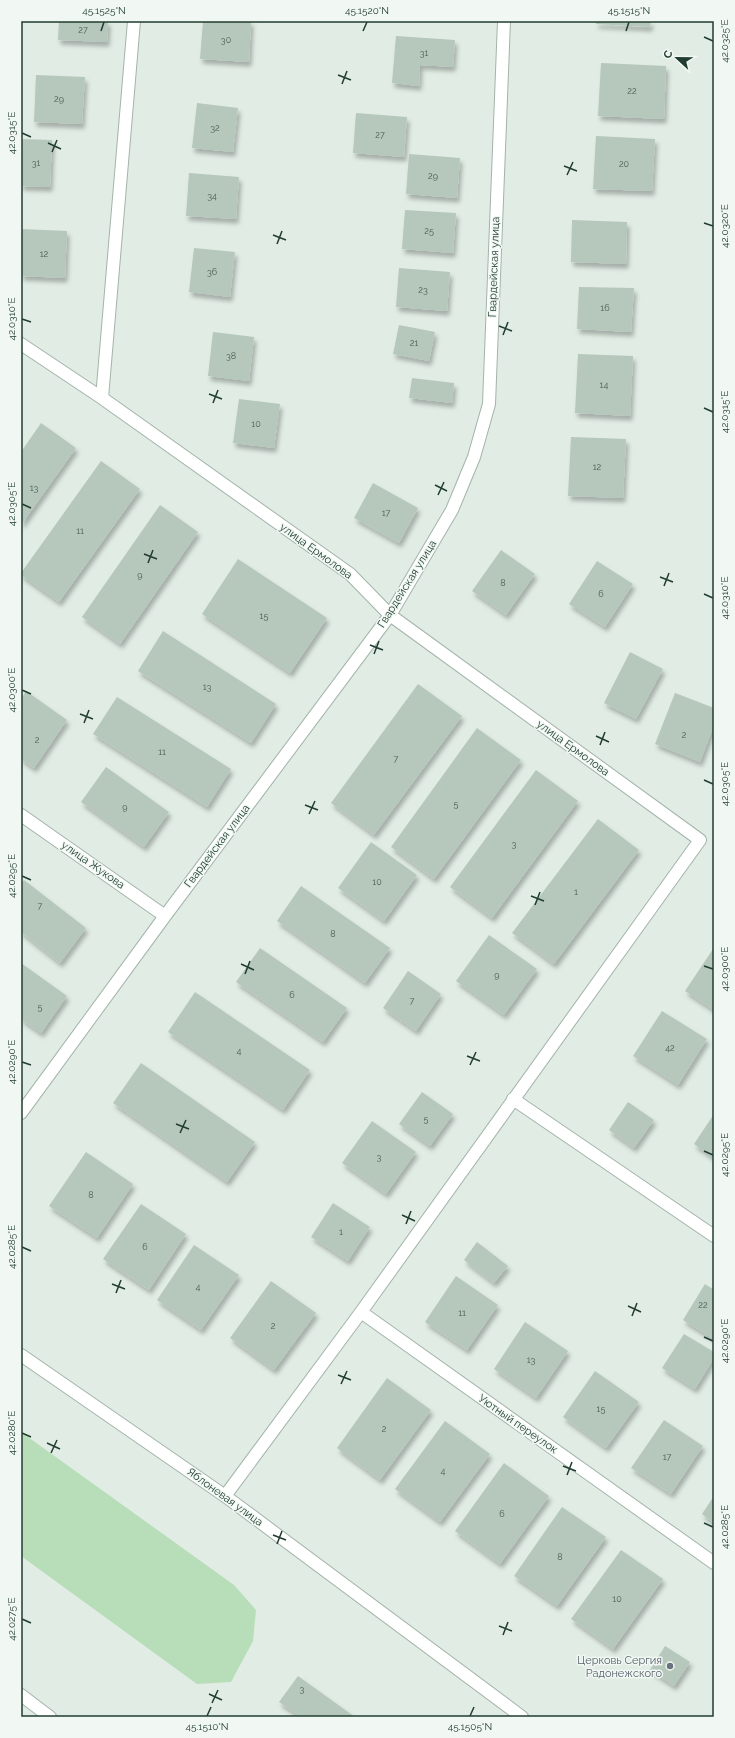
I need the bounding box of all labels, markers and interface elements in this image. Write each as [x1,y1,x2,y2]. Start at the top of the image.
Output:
text: 45.1525°N [82,5,126,16]
text: 45.1520°N [345,5,389,16]
text: 45.1515°N [608,5,650,16]
text: 42.0325°E [719,19,730,63]
house number: 27 [78,25,88,35]
house number: 30 [221,35,232,45]
north arrow [657,38,697,78]
house number: 31 [420,48,428,58]
text: С [661,48,676,60]
house number: 22 [627,86,637,96]
house number: 29 [54,94,64,104]
text: 42.0315°E [6,112,17,154]
house number: 32 [210,123,220,133]
house number: 27 [375,130,385,140]
house number: 31 [32,158,40,168]
house number: 20 [619,159,630,169]
house number: 29 [428,171,438,181]
house number: 34 [207,191,217,201]
text: 42.0320°E [719,204,730,248]
street label: Гвардейская улица [486,216,502,318]
house number: 25 [424,226,434,236]
house number: 12 [40,249,49,259]
house number: 36 [207,267,218,277]
house number: 23 [418,285,428,295]
text: 42.0310°E [6,298,17,340]
house number: 16 [600,303,610,313]
house number: 21 [410,338,418,348]
house number: 38 [226,351,236,361]
house number: 14 [600,380,608,390]
text: 42.0315°E [719,391,730,433]
house number: 10 [251,419,261,429]
house number: 12 [593,462,602,472]
text: 42.0305°E [6,482,17,526]
house number: 13 [30,483,39,493]
house number: 17 [382,508,390,518]
street label: улица Ермолова [277,520,355,582]
house number: 11 [76,526,84,536]
street label: Гвардейская улица [375,538,439,630]
house number: 9 [137,570,143,580]
text: 42.0310°E [719,577,730,619]
house number: 8 [500,578,506,588]
house number: 6 [598,589,604,599]
house number: 15 [260,611,268,621]
text: 42.0300°E [6,668,17,712]
house number: 13 [203,682,212,692]
street label: улица Ермолова [534,717,612,779]
house number: 2 [682,730,687,740]
house number: 2 [35,735,40,745]
house number: 11 [158,747,166,757]
house number: 7 [394,754,399,764]
text: 42.0305°E [719,762,730,806]
house number: 5 [454,799,459,809]
house number: 9 [122,802,128,812]
street label: Гвардейская улица [181,802,253,890]
street label: улица Жукова [59,838,127,892]
house number: 3 [512,839,517,849]
text: 42.0295°E [6,854,17,898]
house number: 10 [372,877,382,887]
house number: 1 [574,887,578,897]
house number: 7 [38,901,43,911]
house number: 8 [330,929,336,939]
text: 42.0300°E [719,947,730,991]
house number: 9 [494,970,500,980]
house number: 6 [289,990,295,1000]
house number: 7 [410,996,415,1006]
house number: 5 [38,1002,43,1012]
text: 42.0290°E [6,1040,17,1084]
house number: 42 [665,1043,675,1053]
house number: 4 [237,1046,242,1056]
house number: 5 [424,1114,429,1124]
text: 42.0295°E [719,1133,730,1177]
house number: 3 [377,1152,382,1162]
house number: 8 [88,1190,94,1200]
text: 42.0285°E [6,1225,17,1269]
house number: 1 [339,1227,343,1237]
house number: 6 [142,1242,148,1252]
house number: 4 [196,1282,201,1292]
house number: 22 [698,1300,708,1310]
house number: 11 [458,1308,466,1318]
text: 42.0290°E [719,1319,730,1363]
house number: 2 [271,1321,276,1331]
house number: 13 [527,1355,536,1365]
street label: Уютный переулок [476,1392,560,1456]
house number: 15 [597,1404,605,1414]
text: 42.0280°E [6,1411,17,1455]
house number: 2 [382,1424,387,1434]
house number: 17 [663,1452,671,1462]
street label: Яблоневая улица [185,1465,265,1529]
house number: 4 [441,1466,446,1476]
text: 42.0285°E [719,1505,730,1549]
house number: 6 [499,1509,505,1519]
house number: 8 [557,1552,563,1562]
house number: 10 [612,1594,622,1604]
text: 42.0275°E [6,1597,17,1641]
place label: Церковь Сергия Радонежского [577,1654,662,1680]
marker: Церковь Сергия Радонежского [665,1661,675,1671]
house number: 3 [300,1684,305,1694]
text: 45.1510°N [185,1721,229,1732]
text: 45.1505°N [448,1721,492,1732]

